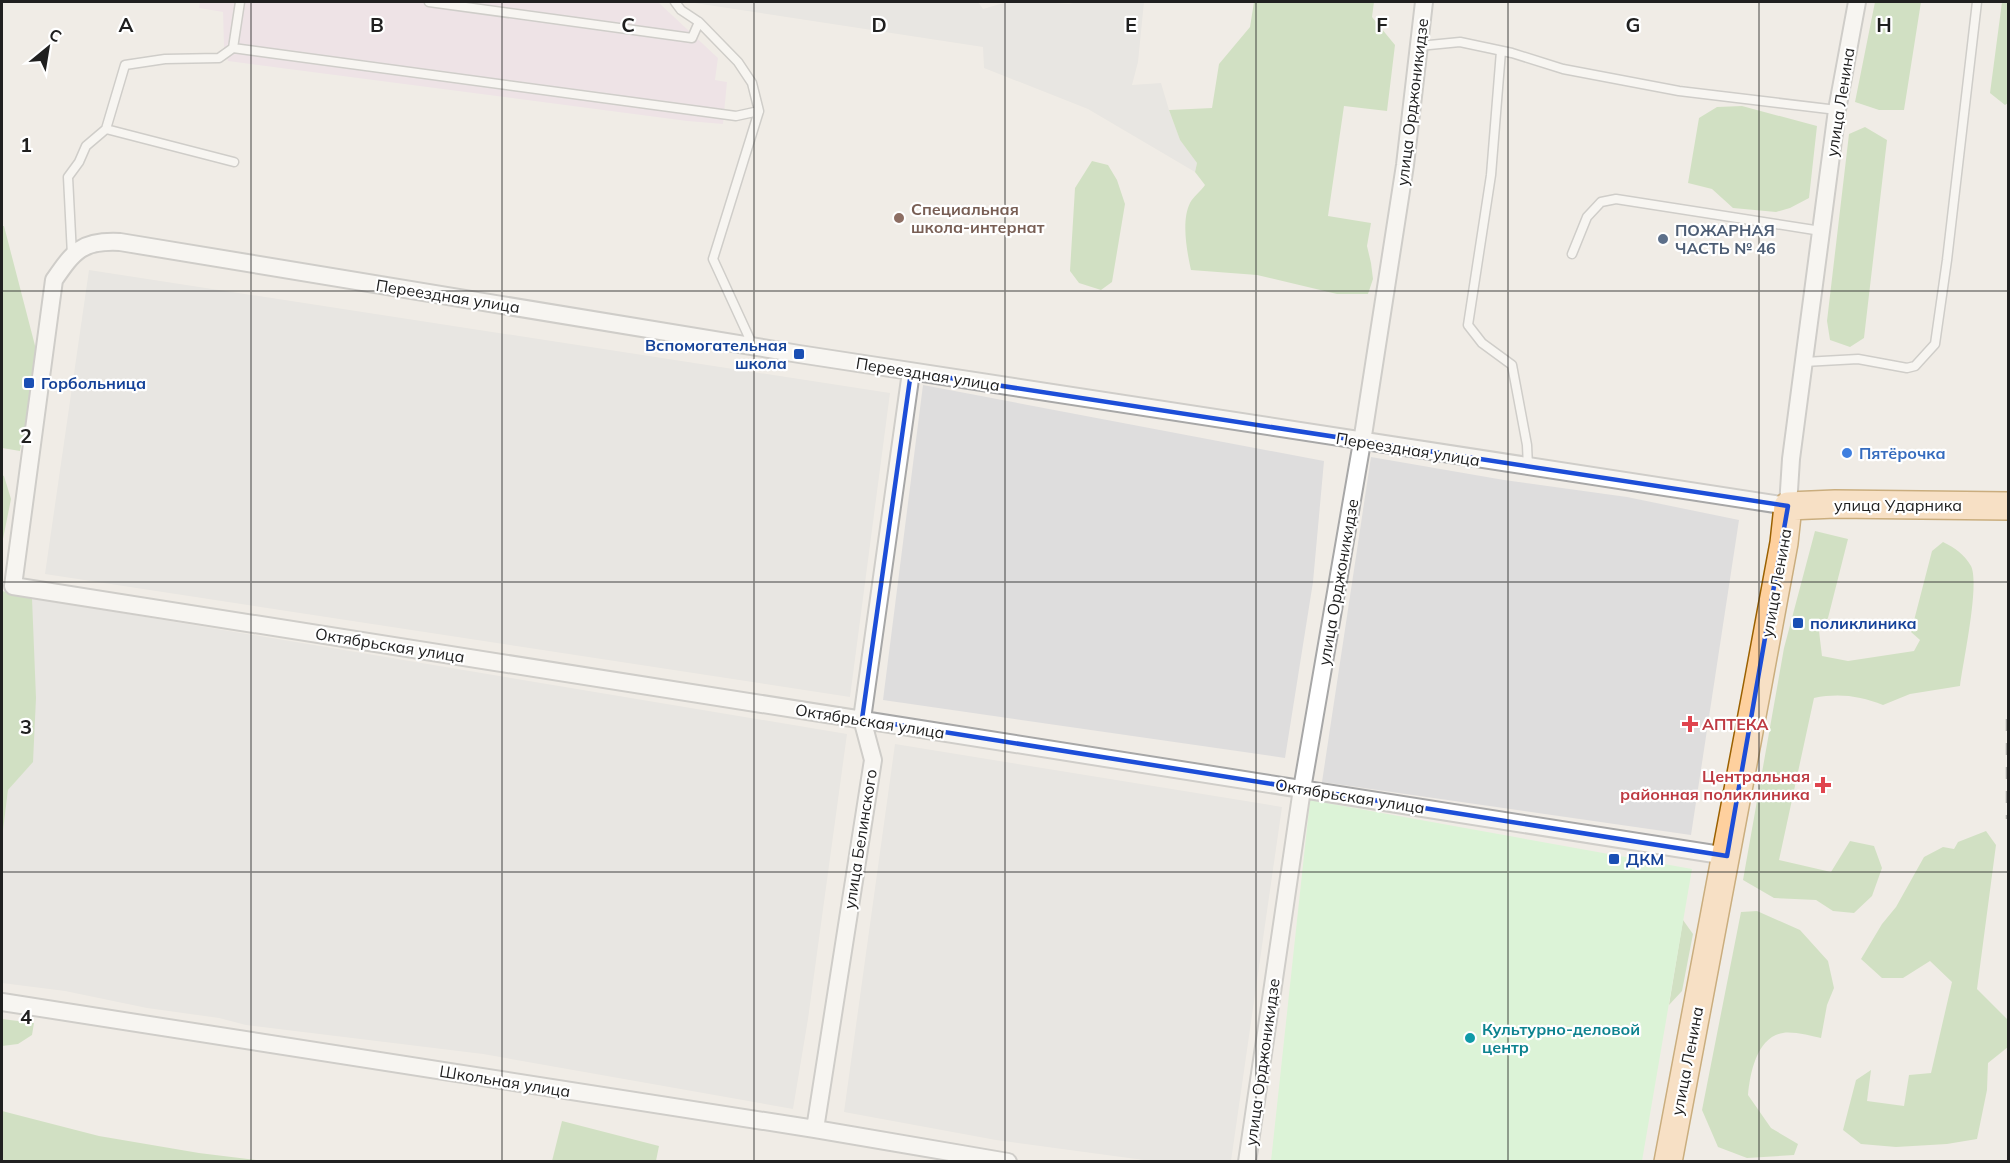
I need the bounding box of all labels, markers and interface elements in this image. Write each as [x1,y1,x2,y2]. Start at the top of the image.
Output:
text: A [119,12,134,37]
text: B [370,12,384,37]
text: C [621,12,635,37]
text: D [871,12,887,37]
text: E [1125,12,1137,37]
text: F [1376,12,1388,37]
text: G [1626,12,1640,37]
text: H [1876,12,1892,37]
street label: улица Орджоникидзе [1392,17,1432,187]
north arrow [18,18,78,78]
text: С [46,24,65,46]
street label: улица Ленина [1821,46,1859,158]
text: 1 [20,132,32,157]
place label: Специальная школа-интернат [911,199,1045,237]
marker: Специальная школа-интернат [892,211,906,225]
place label: ПОЖАРНАЯ ЧАСТЬ № 46 [1675,220,1776,258]
marker: ПОЖАРНАЯ ЧАСТЬ № 46 [1656,232,1670,246]
street label: Переездная улица [375,275,521,317]
place label: Вспомогательная школа [645,335,787,373]
marker: Вспомогательная школа [792,347,806,361]
street label: Переездная улица [855,353,1001,395]
place label: Горбольница [41,373,146,393]
marker: Горбольница [22,376,36,390]
text: 2 [20,423,32,448]
street label: Переездная улица [1335,428,1481,470]
place label: Пятёрочка [1859,443,1946,463]
marker: Пятёрочка [1840,446,1854,460]
street label: улица Ударника [1834,495,1962,515]
street label: улица Орджоникидзе [1313,497,1363,667]
street label: улица Ленина [1757,527,1795,639]
place label: поликлиника [1810,613,1917,633]
marker: поликлиника [1791,616,1805,630]
street label: Октябрьская улица [314,623,466,667]
street label: Октябрьская улица [794,699,946,743]
text: 3 [20,714,32,739]
place label: АПТЕКА [1702,714,1769,734]
marker: АПТЕКА [1683,717,1697,731]
place label: Центральная районная поликлиника [1620,766,1810,804]
street label: улица Белинского [839,768,881,910]
street label: Октябрьская улица [1274,774,1426,818]
marker: Центральная районная поликлиника [1814,776,1832,794]
place label: ДКМ [1626,849,1664,869]
marker: ДКМ [1607,852,1621,866]
street label: улица Орджоникидзе [1240,977,1284,1147]
text: 4 [20,1004,32,1029]
street label: улица Ленина [1667,1005,1707,1117]
place label: Культурно-деловой центр [1482,1019,1640,1057]
marker: Культурно-деловой центр [1463,1031,1477,1045]
street label: Школьная улица [438,1061,572,1101]

